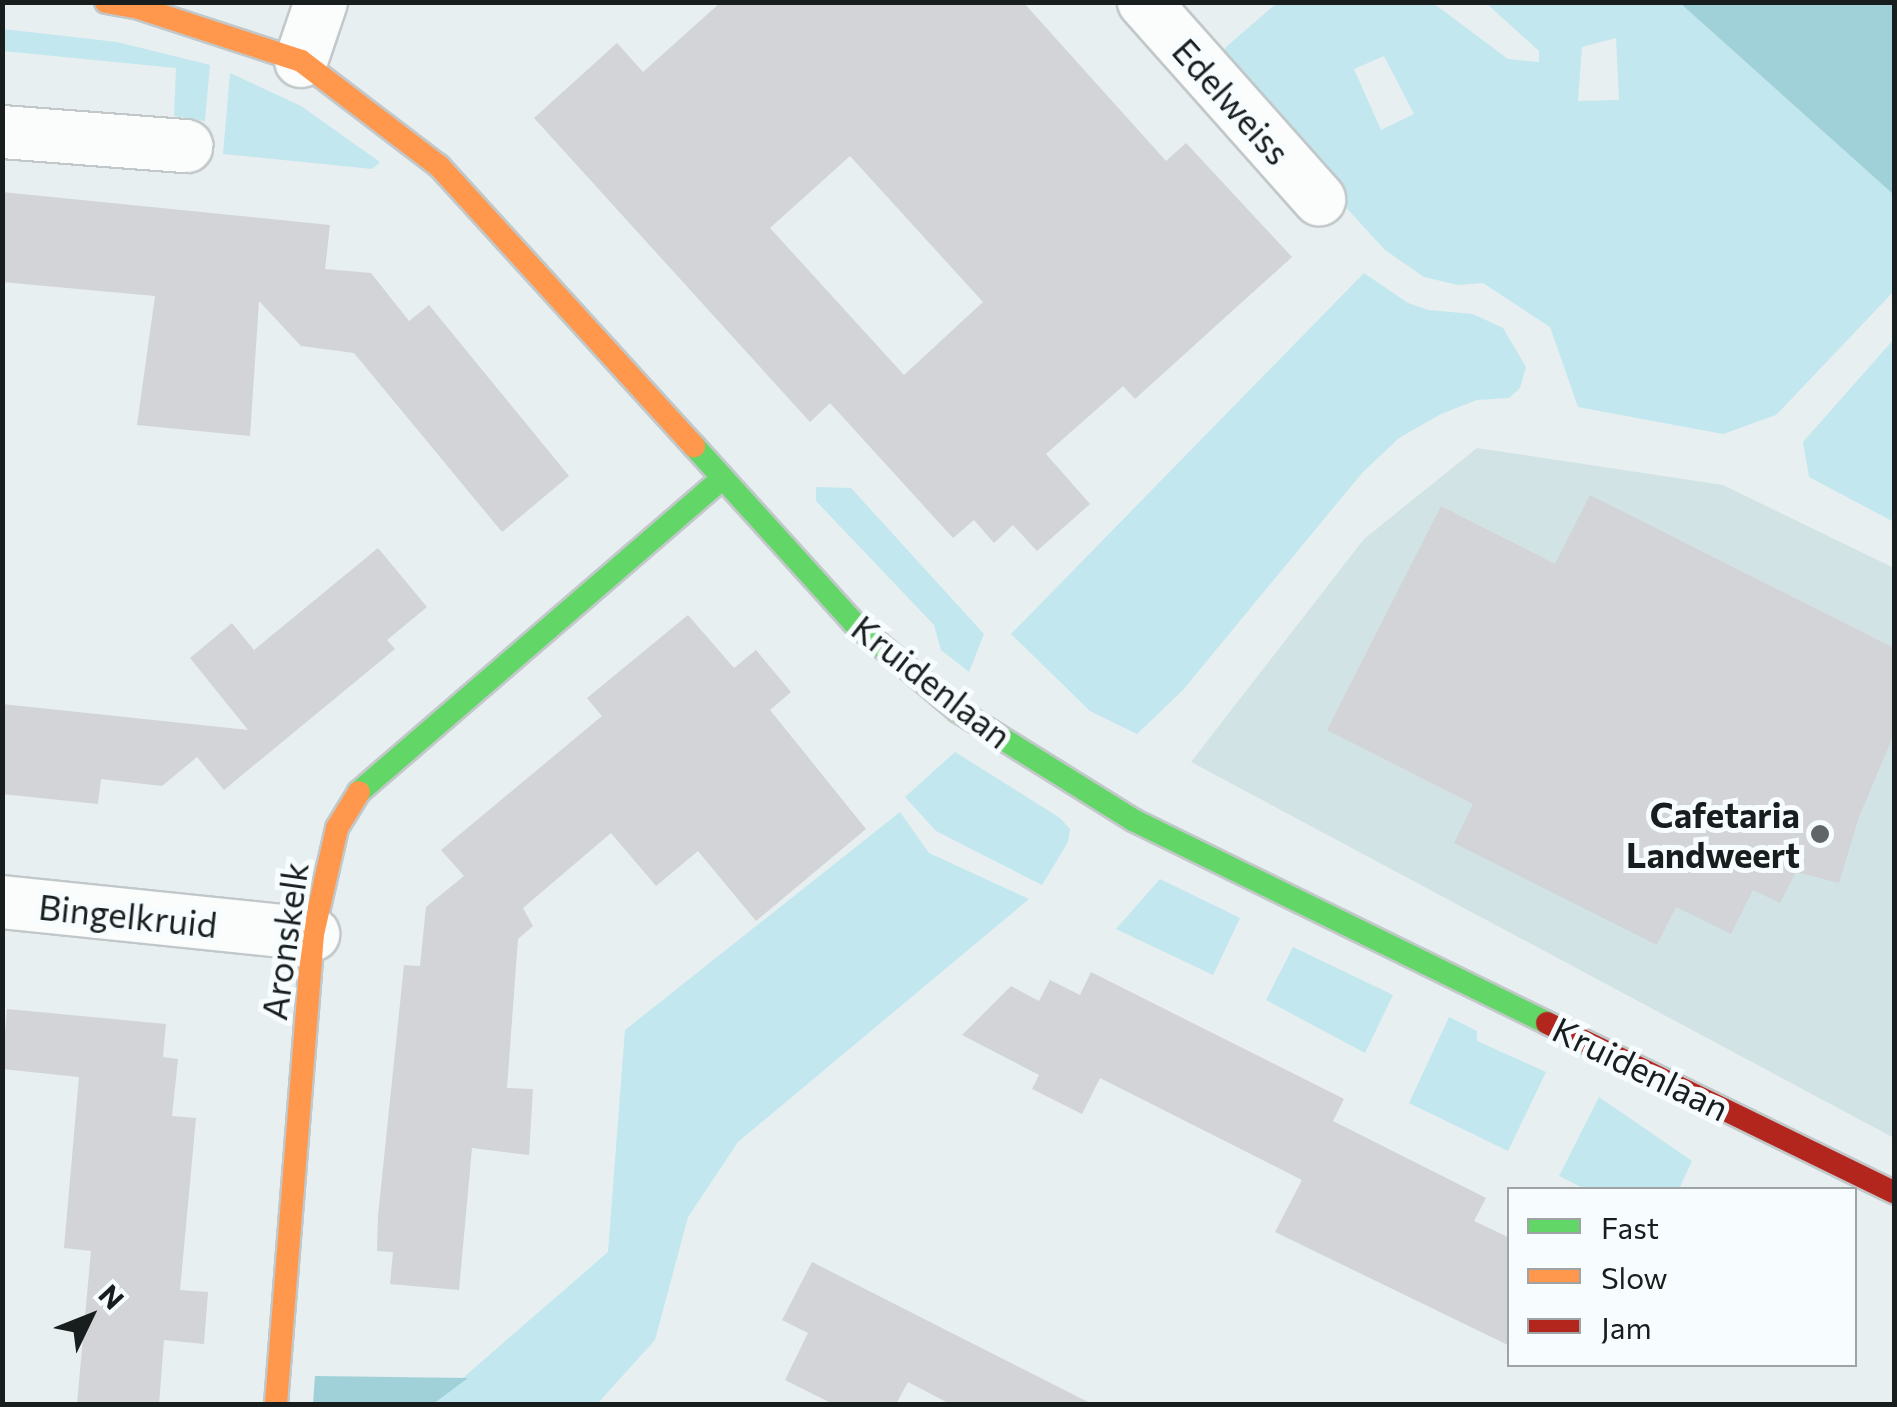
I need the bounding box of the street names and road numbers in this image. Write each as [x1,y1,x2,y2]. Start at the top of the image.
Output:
street label: Edelweiss [1165,29,1299,173]
street label: Kruidenlaan [844,606,1020,756]
street label: Aronskelk [252,859,316,1023]
street label: Bingelkruid [37,885,219,945]
street label: Kruidenlaan [1546,1007,1736,1129]

